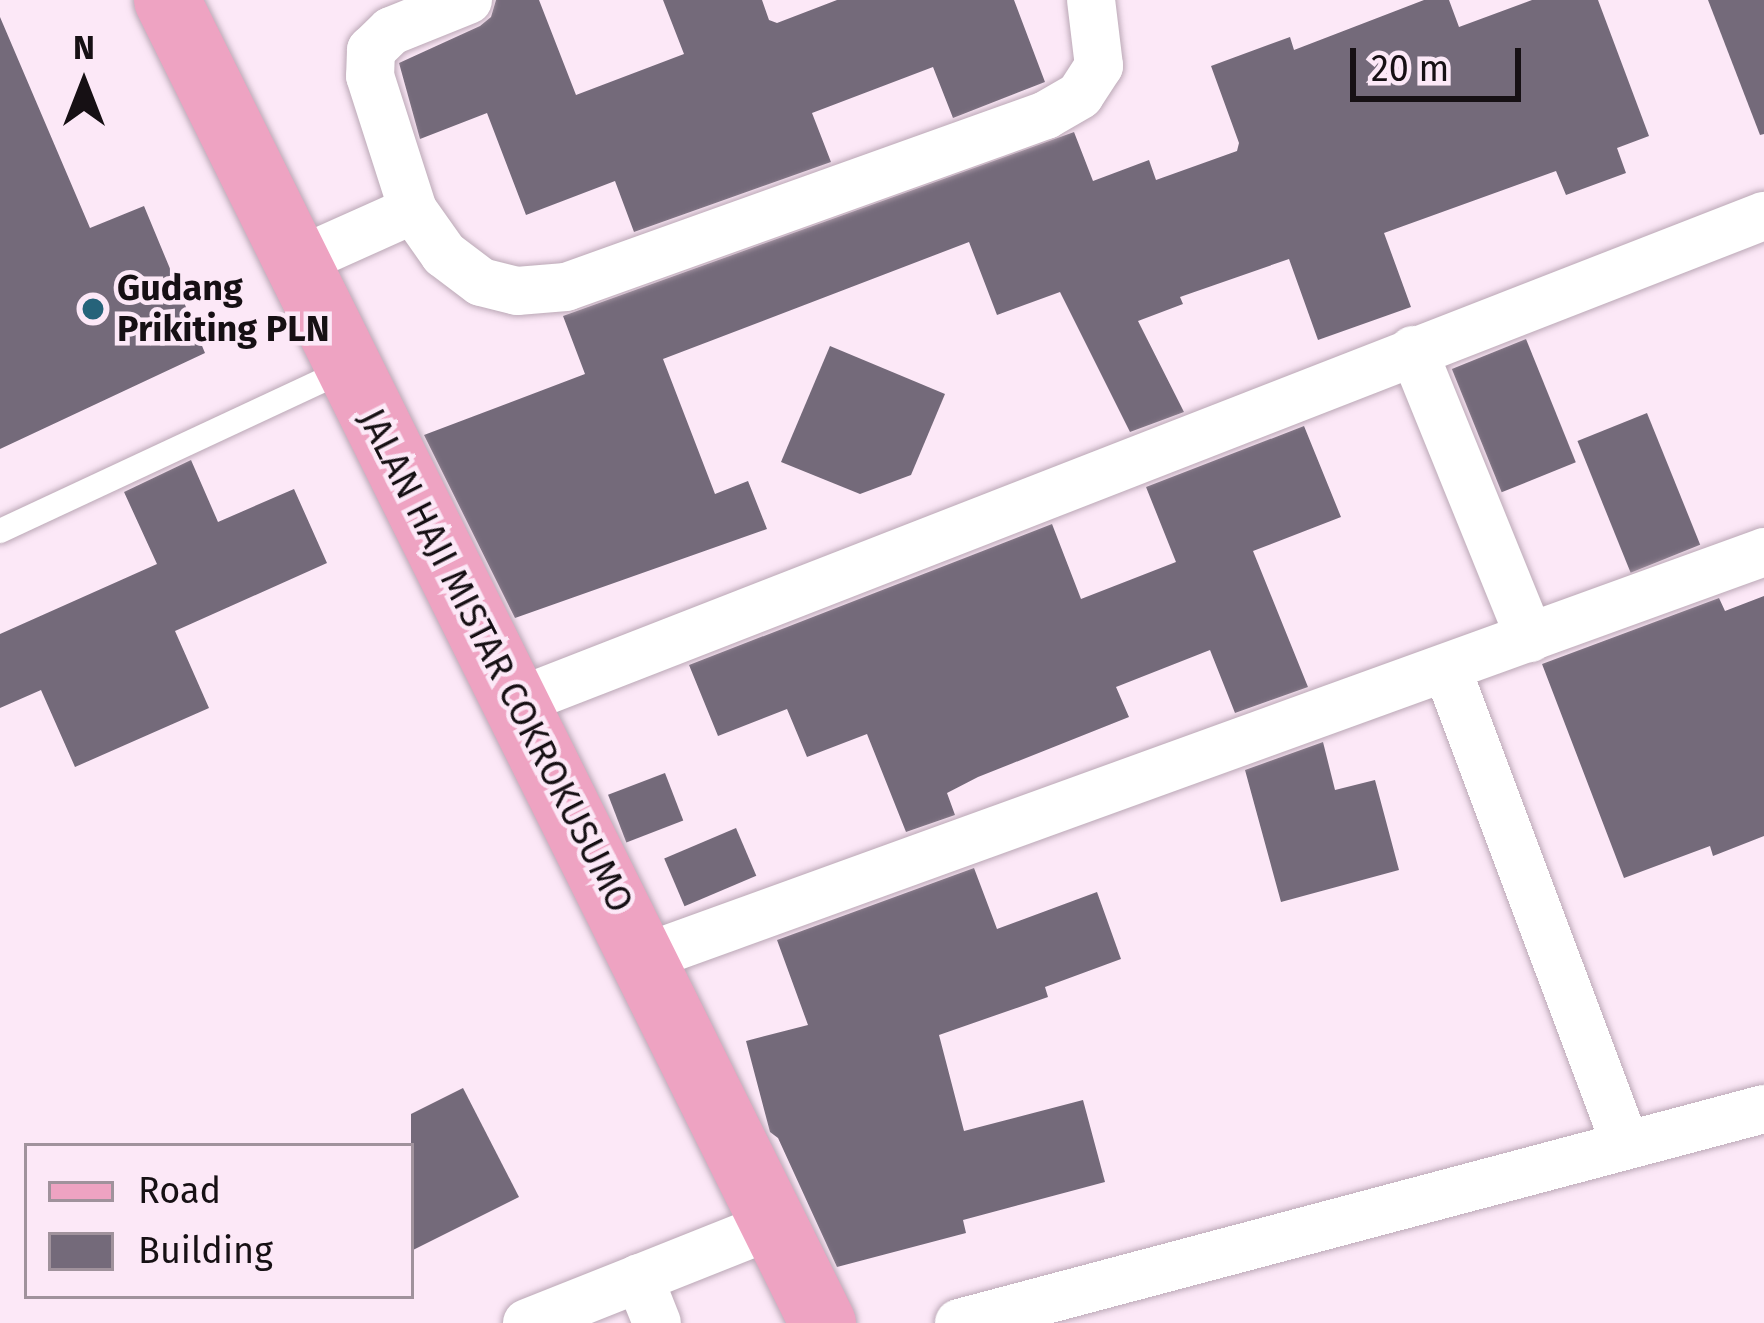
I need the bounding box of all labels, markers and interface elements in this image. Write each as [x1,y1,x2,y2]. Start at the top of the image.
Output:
north arrow [24,24,144,144]
scale bar [1356,24,1527,98]
text: N [73,28,95,68]
text: 20 m [1371,47,1449,91]
place label: Gudang Prikiting PLN [117,266,330,351]
marker: Gudang Prikiting PLN [80,296,106,322]
street label: JALAN HAJI MISTAR COKROKUSUMO [349,402,641,920]
legend [24,1143,414,1299]
text: Road [138,1169,221,1213]
text: Building [138,1229,273,1273]

